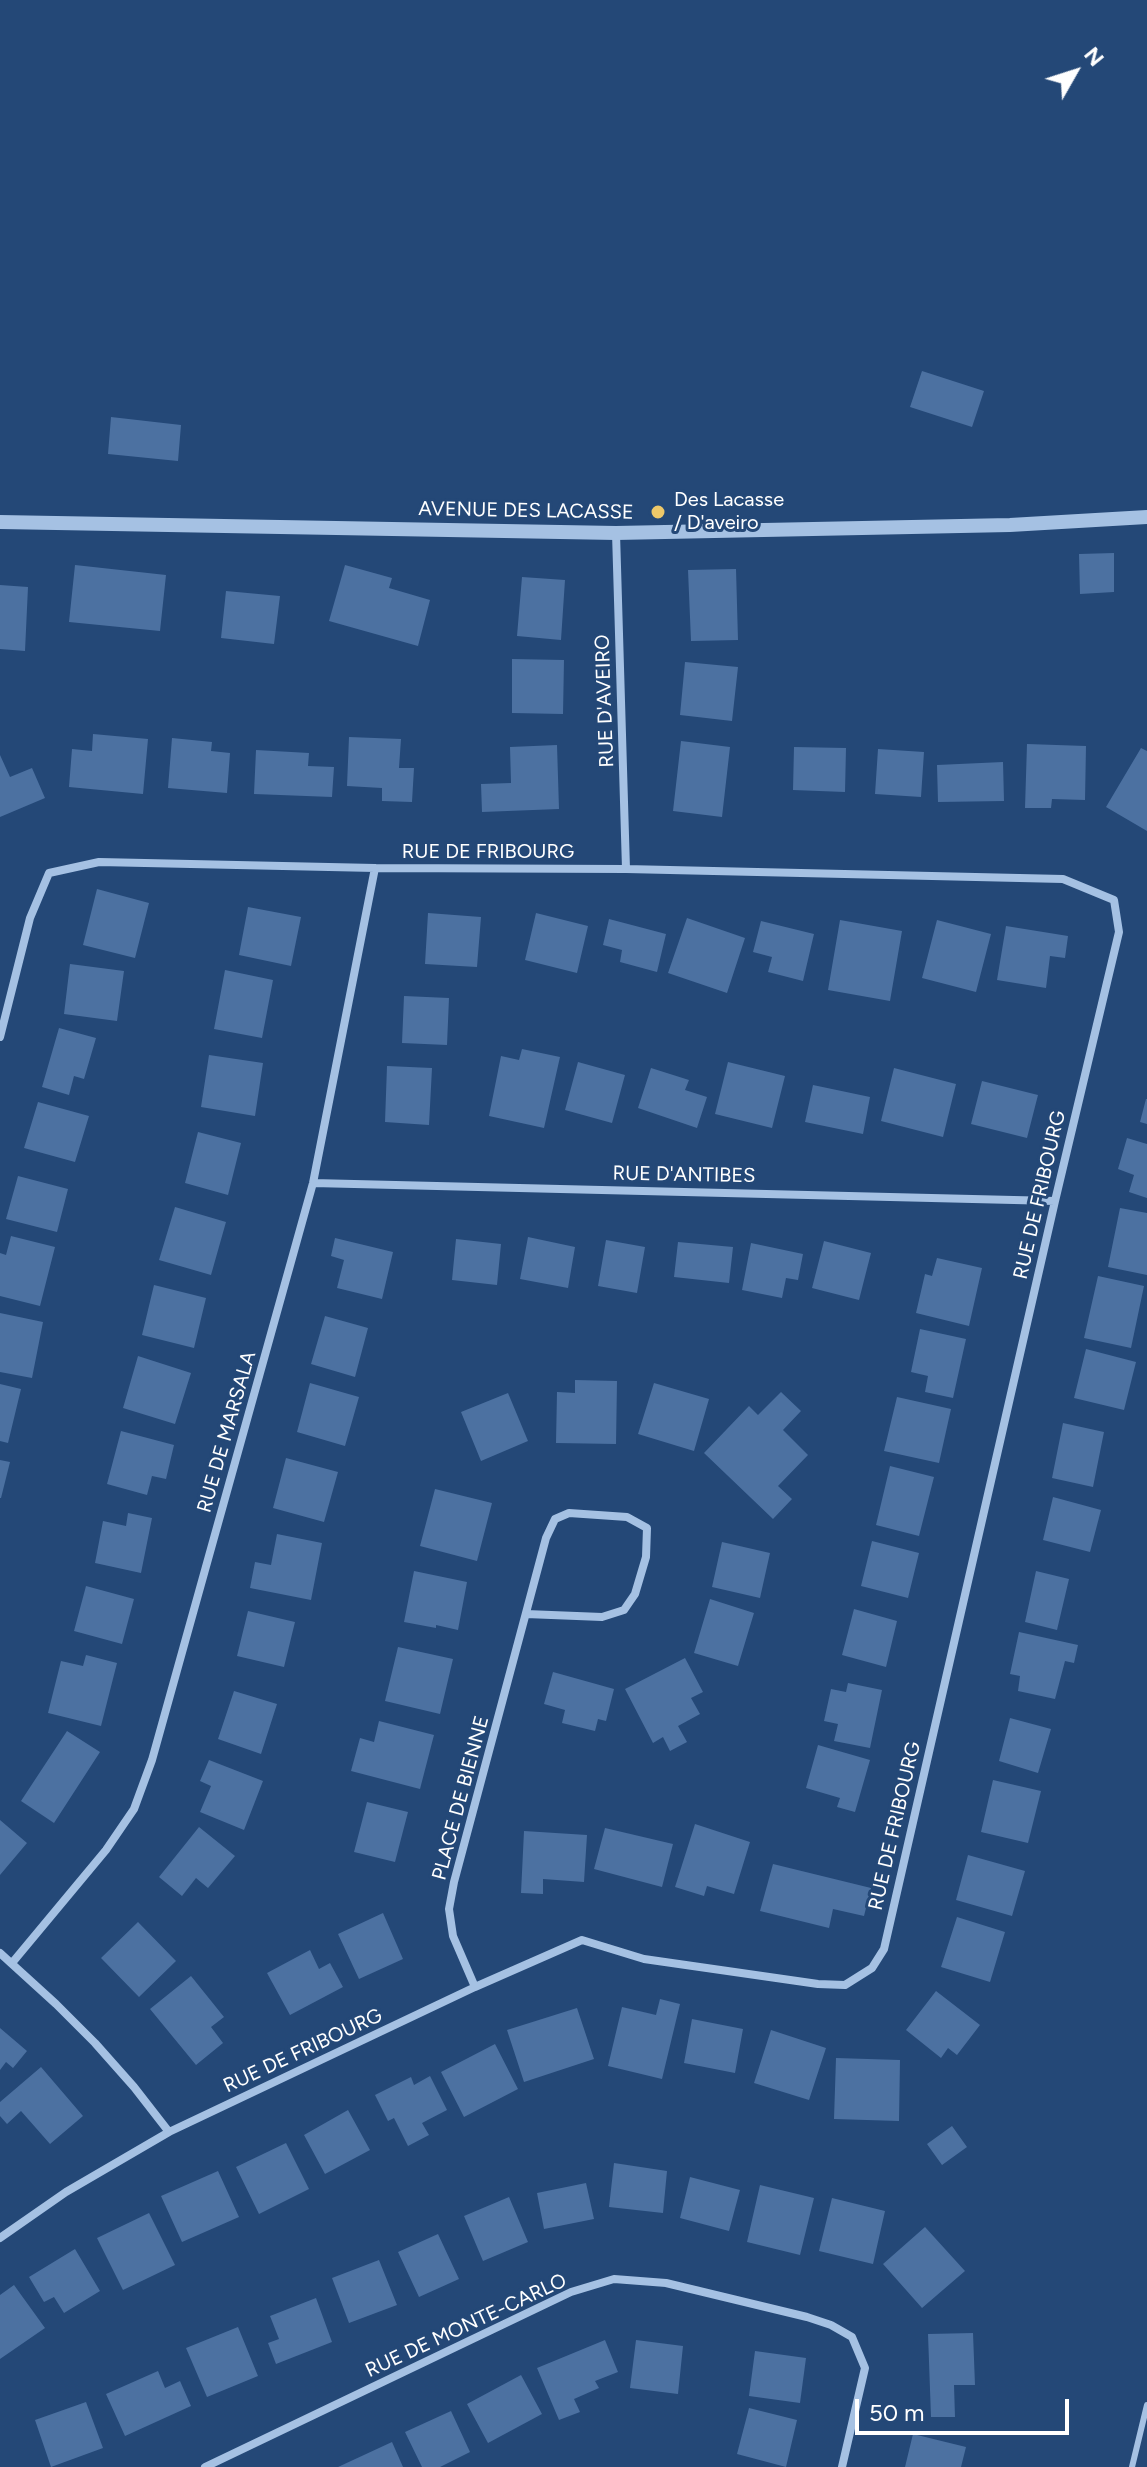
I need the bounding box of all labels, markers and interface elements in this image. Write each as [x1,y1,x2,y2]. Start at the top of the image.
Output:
north arrow [1035,32,1115,112]
text: N [1078,41,1110,72]
place label: Des Lacasse / D'aveiro [674,488,784,535]
street label: AVENUE DES LACASSE [418,497,634,525]
marker: Des Lacasse / D'aveiro [649,503,667,521]
street label: RUE D'AVEIRO [591,634,619,768]
street label: RUE DE FRIBOURG [402,840,574,864]
street label: RUE DE FRIBOURG [1009,1108,1071,1282]
street label: RUE D'ANTIBES [612,1162,756,1188]
street label: RUE DE MARSALA [192,1349,262,1515]
street label: PLACE DE BIENNE [428,1713,494,1883]
street label: RUE DE FRIBOURG [864,1739,926,1913]
street label: RUE DE FRIBOURG [220,2004,386,2098]
street label: RUE DE MONTE-CARLO [362,2269,570,2383]
scale bar [859,2383,1073,2433]
text: 50 m [869,2398,925,2427]

